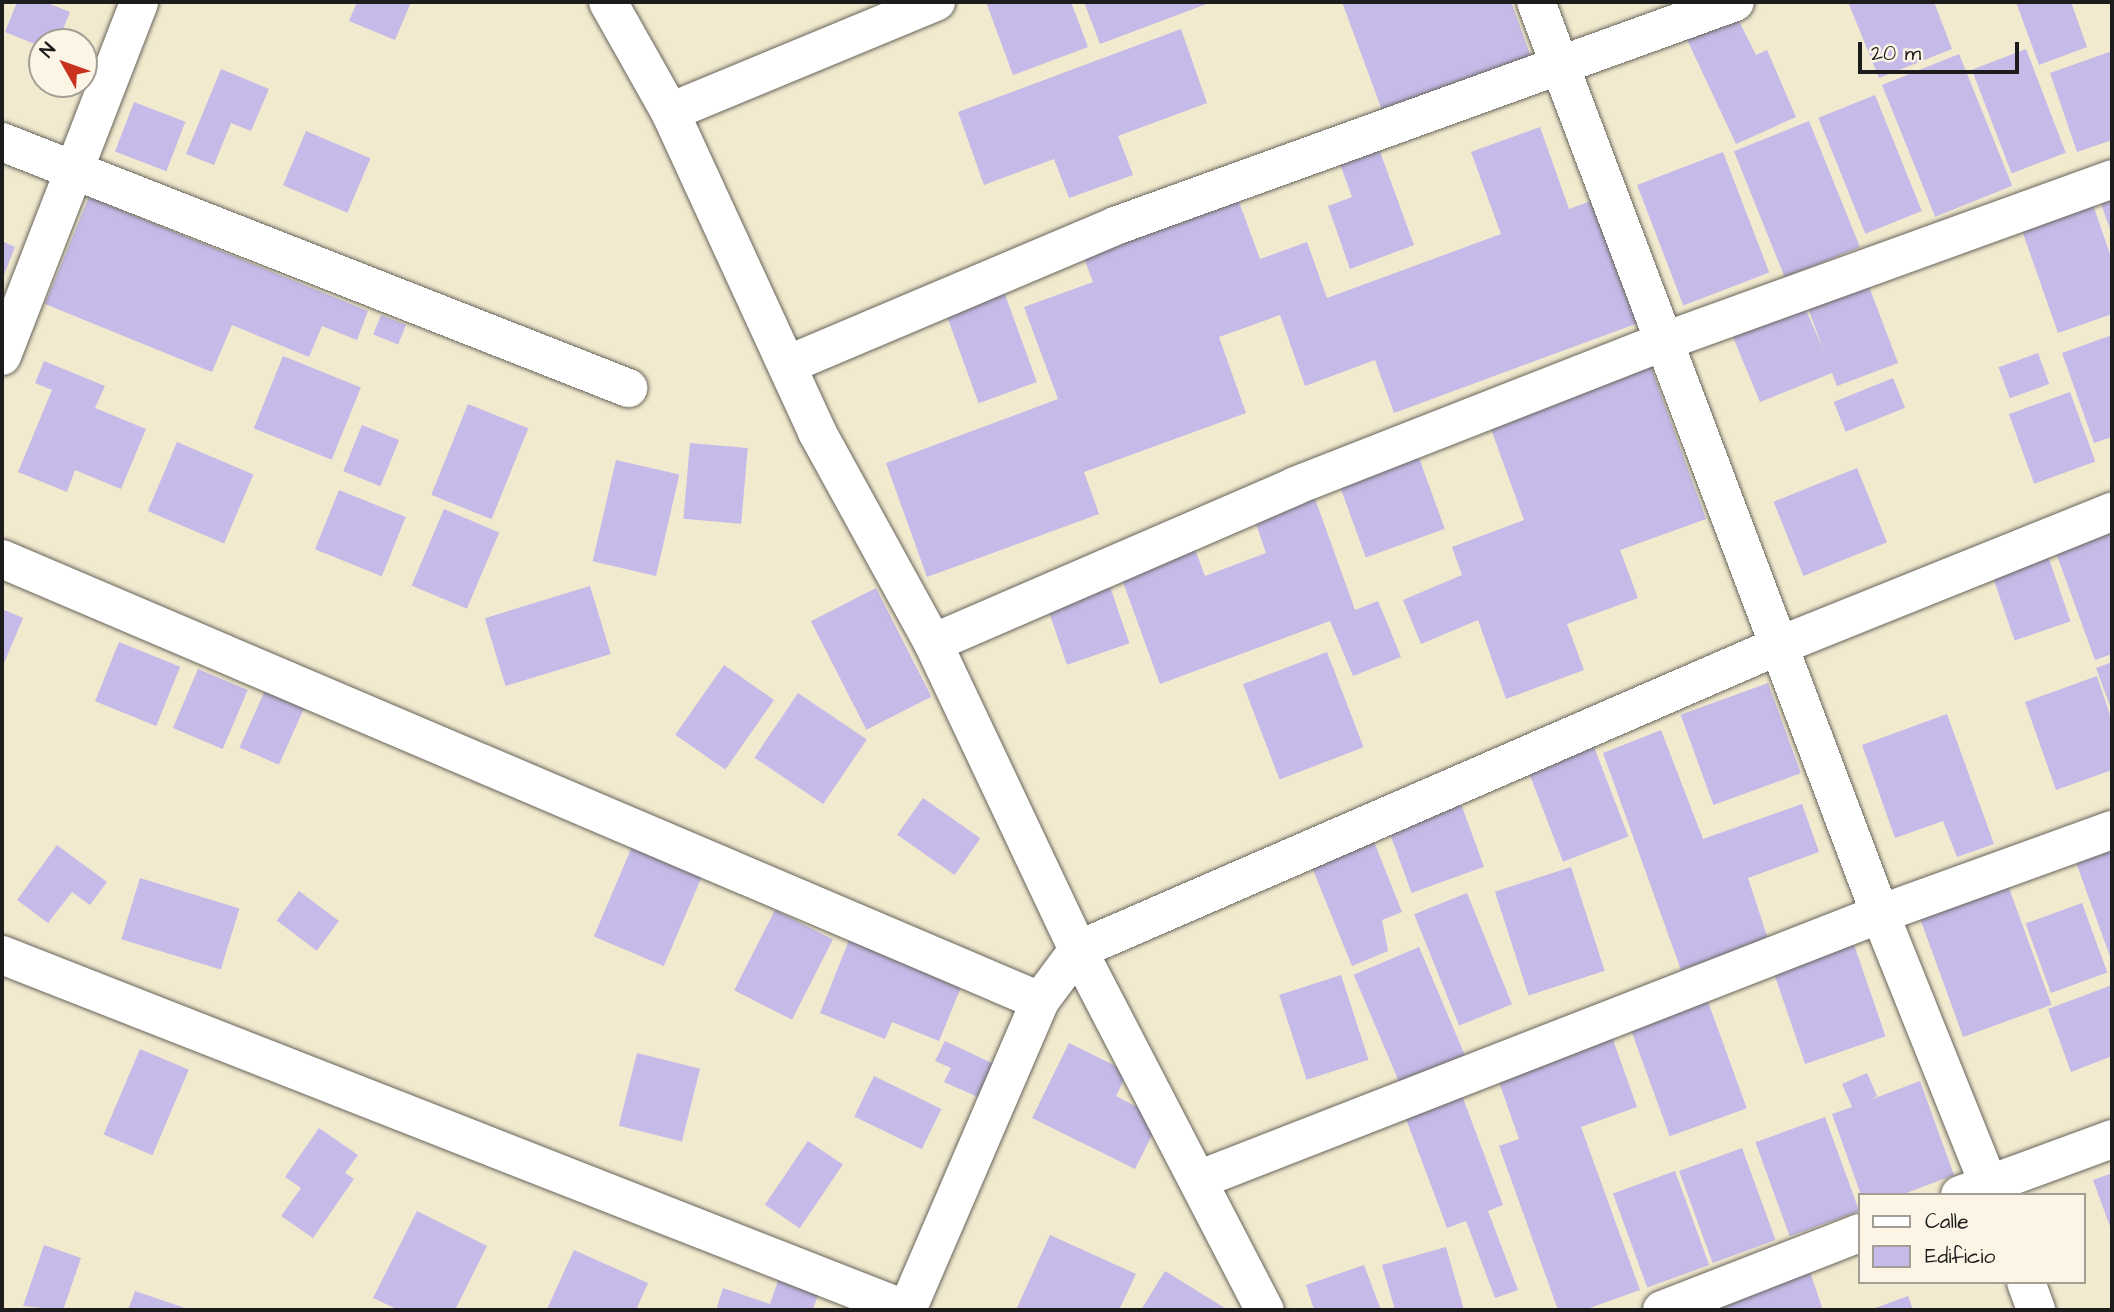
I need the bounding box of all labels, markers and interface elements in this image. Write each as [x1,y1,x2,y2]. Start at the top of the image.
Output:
north arrow [28,28,98,98]
scale bar [1862,28,2023,72]
text: N [34,37,62,64]
text: 20 m [1871,39,1921,68]
legend [1858,1193,2086,1284]
text: Calle [1925,1207,1969,1236]
text: Edificio [1925,1242,1995,1271]

